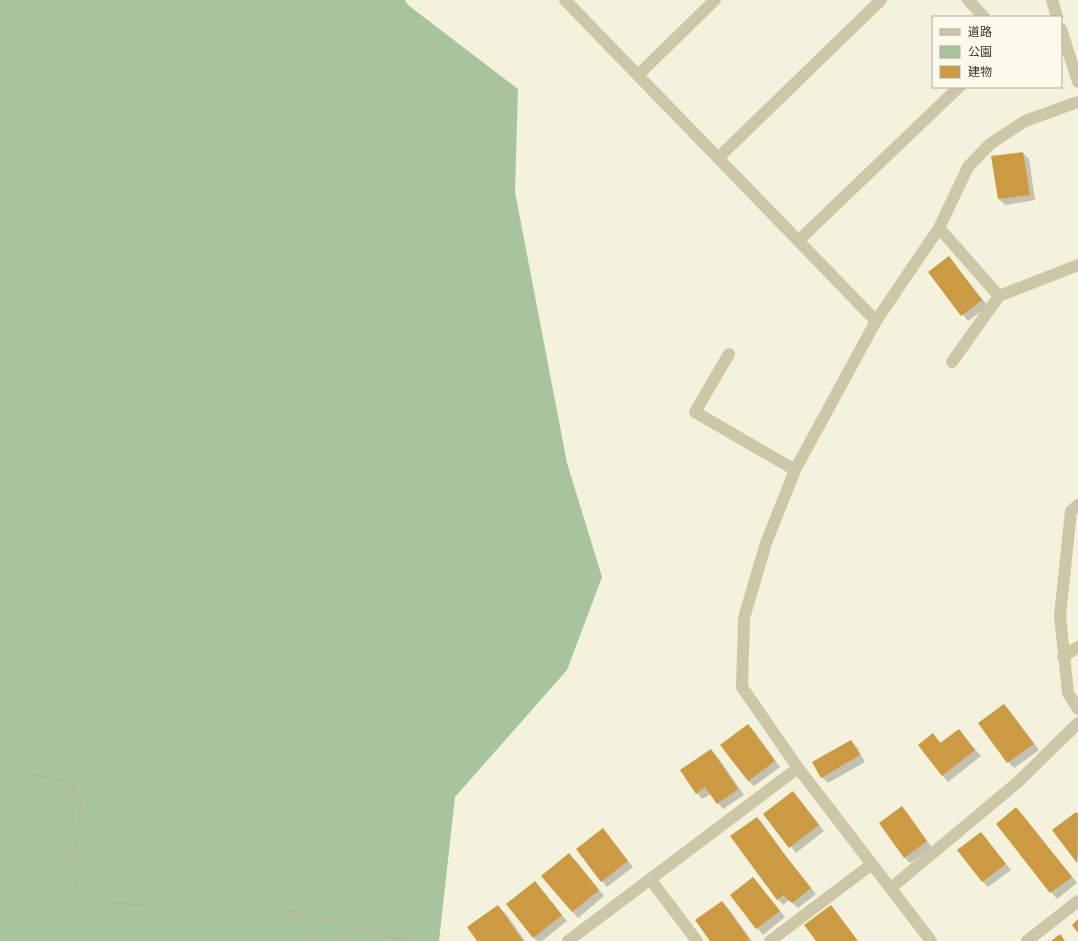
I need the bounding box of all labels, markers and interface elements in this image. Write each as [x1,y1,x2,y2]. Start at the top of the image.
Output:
legend [932,16,1062,88]
text: 道路 [968,25,992,39]
text: 公園 [968,45,992,59]
text: 建物 [968,65,992,79]

